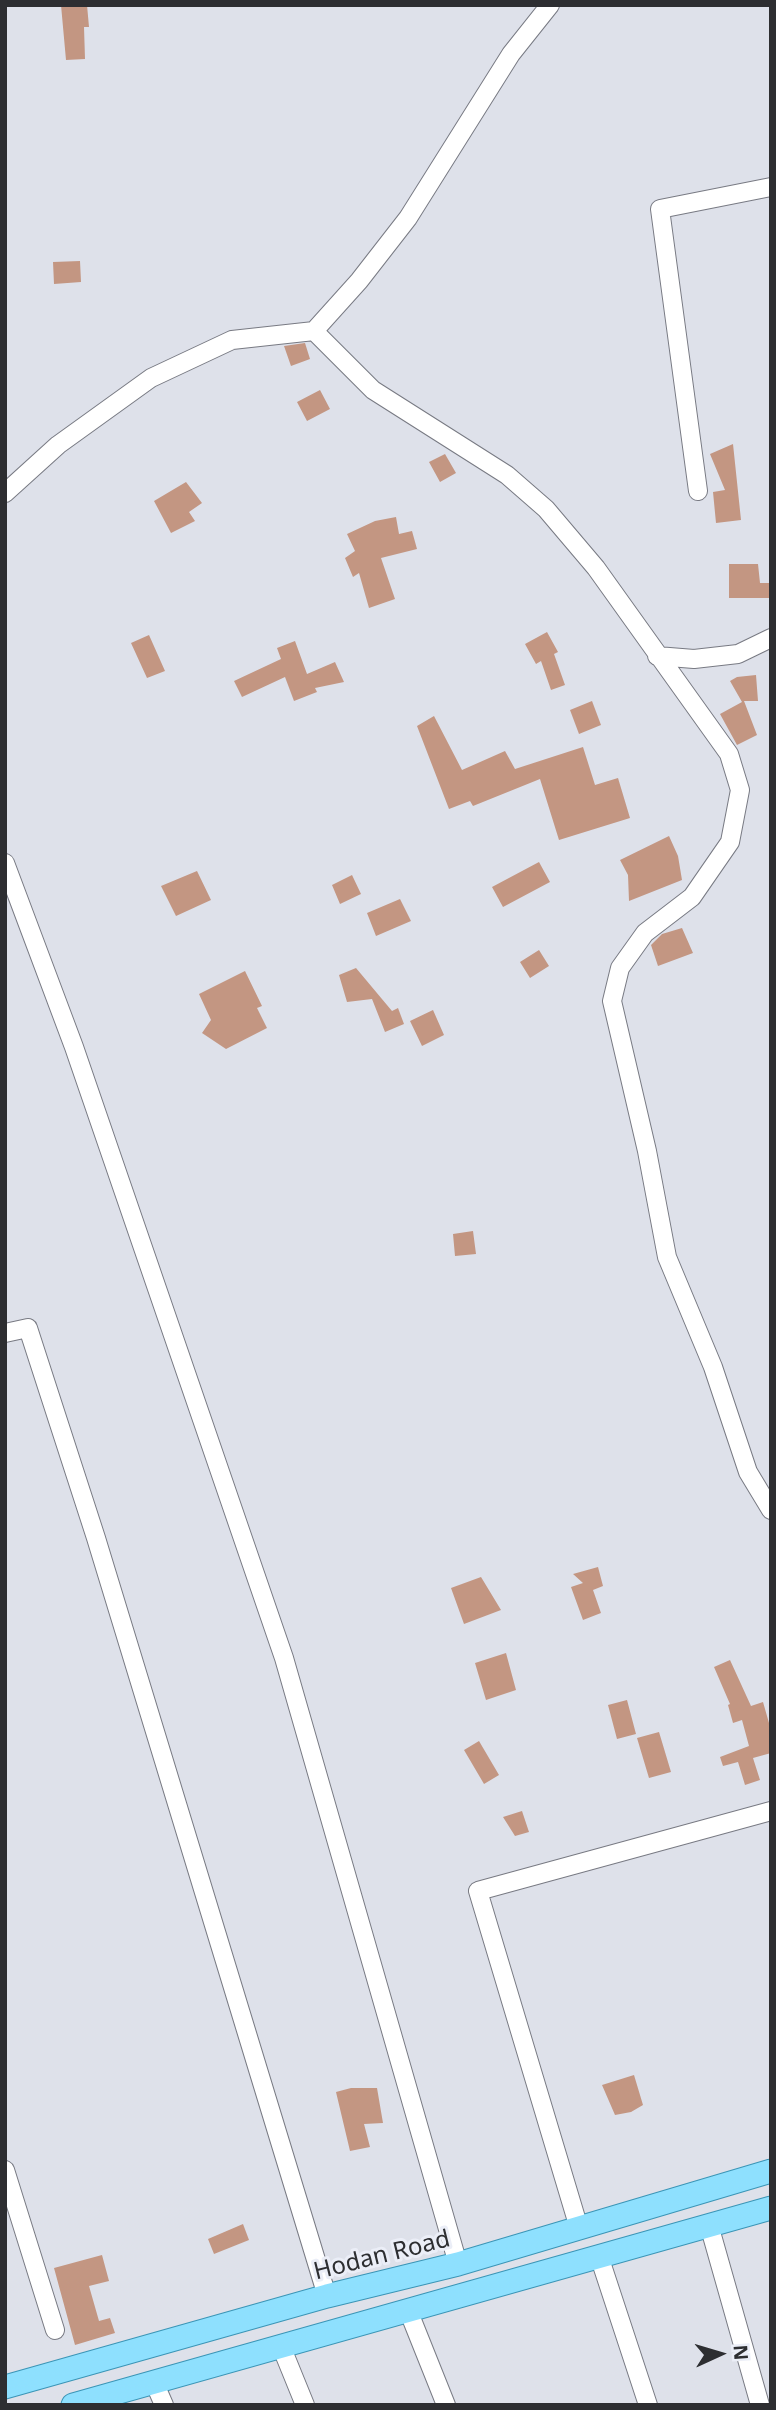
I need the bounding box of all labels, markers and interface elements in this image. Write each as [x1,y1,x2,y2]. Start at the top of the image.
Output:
street label: Hodan Road [311,2225,453,2287]
north arrow [685,2319,755,2389]
text: N [727,2344,754,2361]

